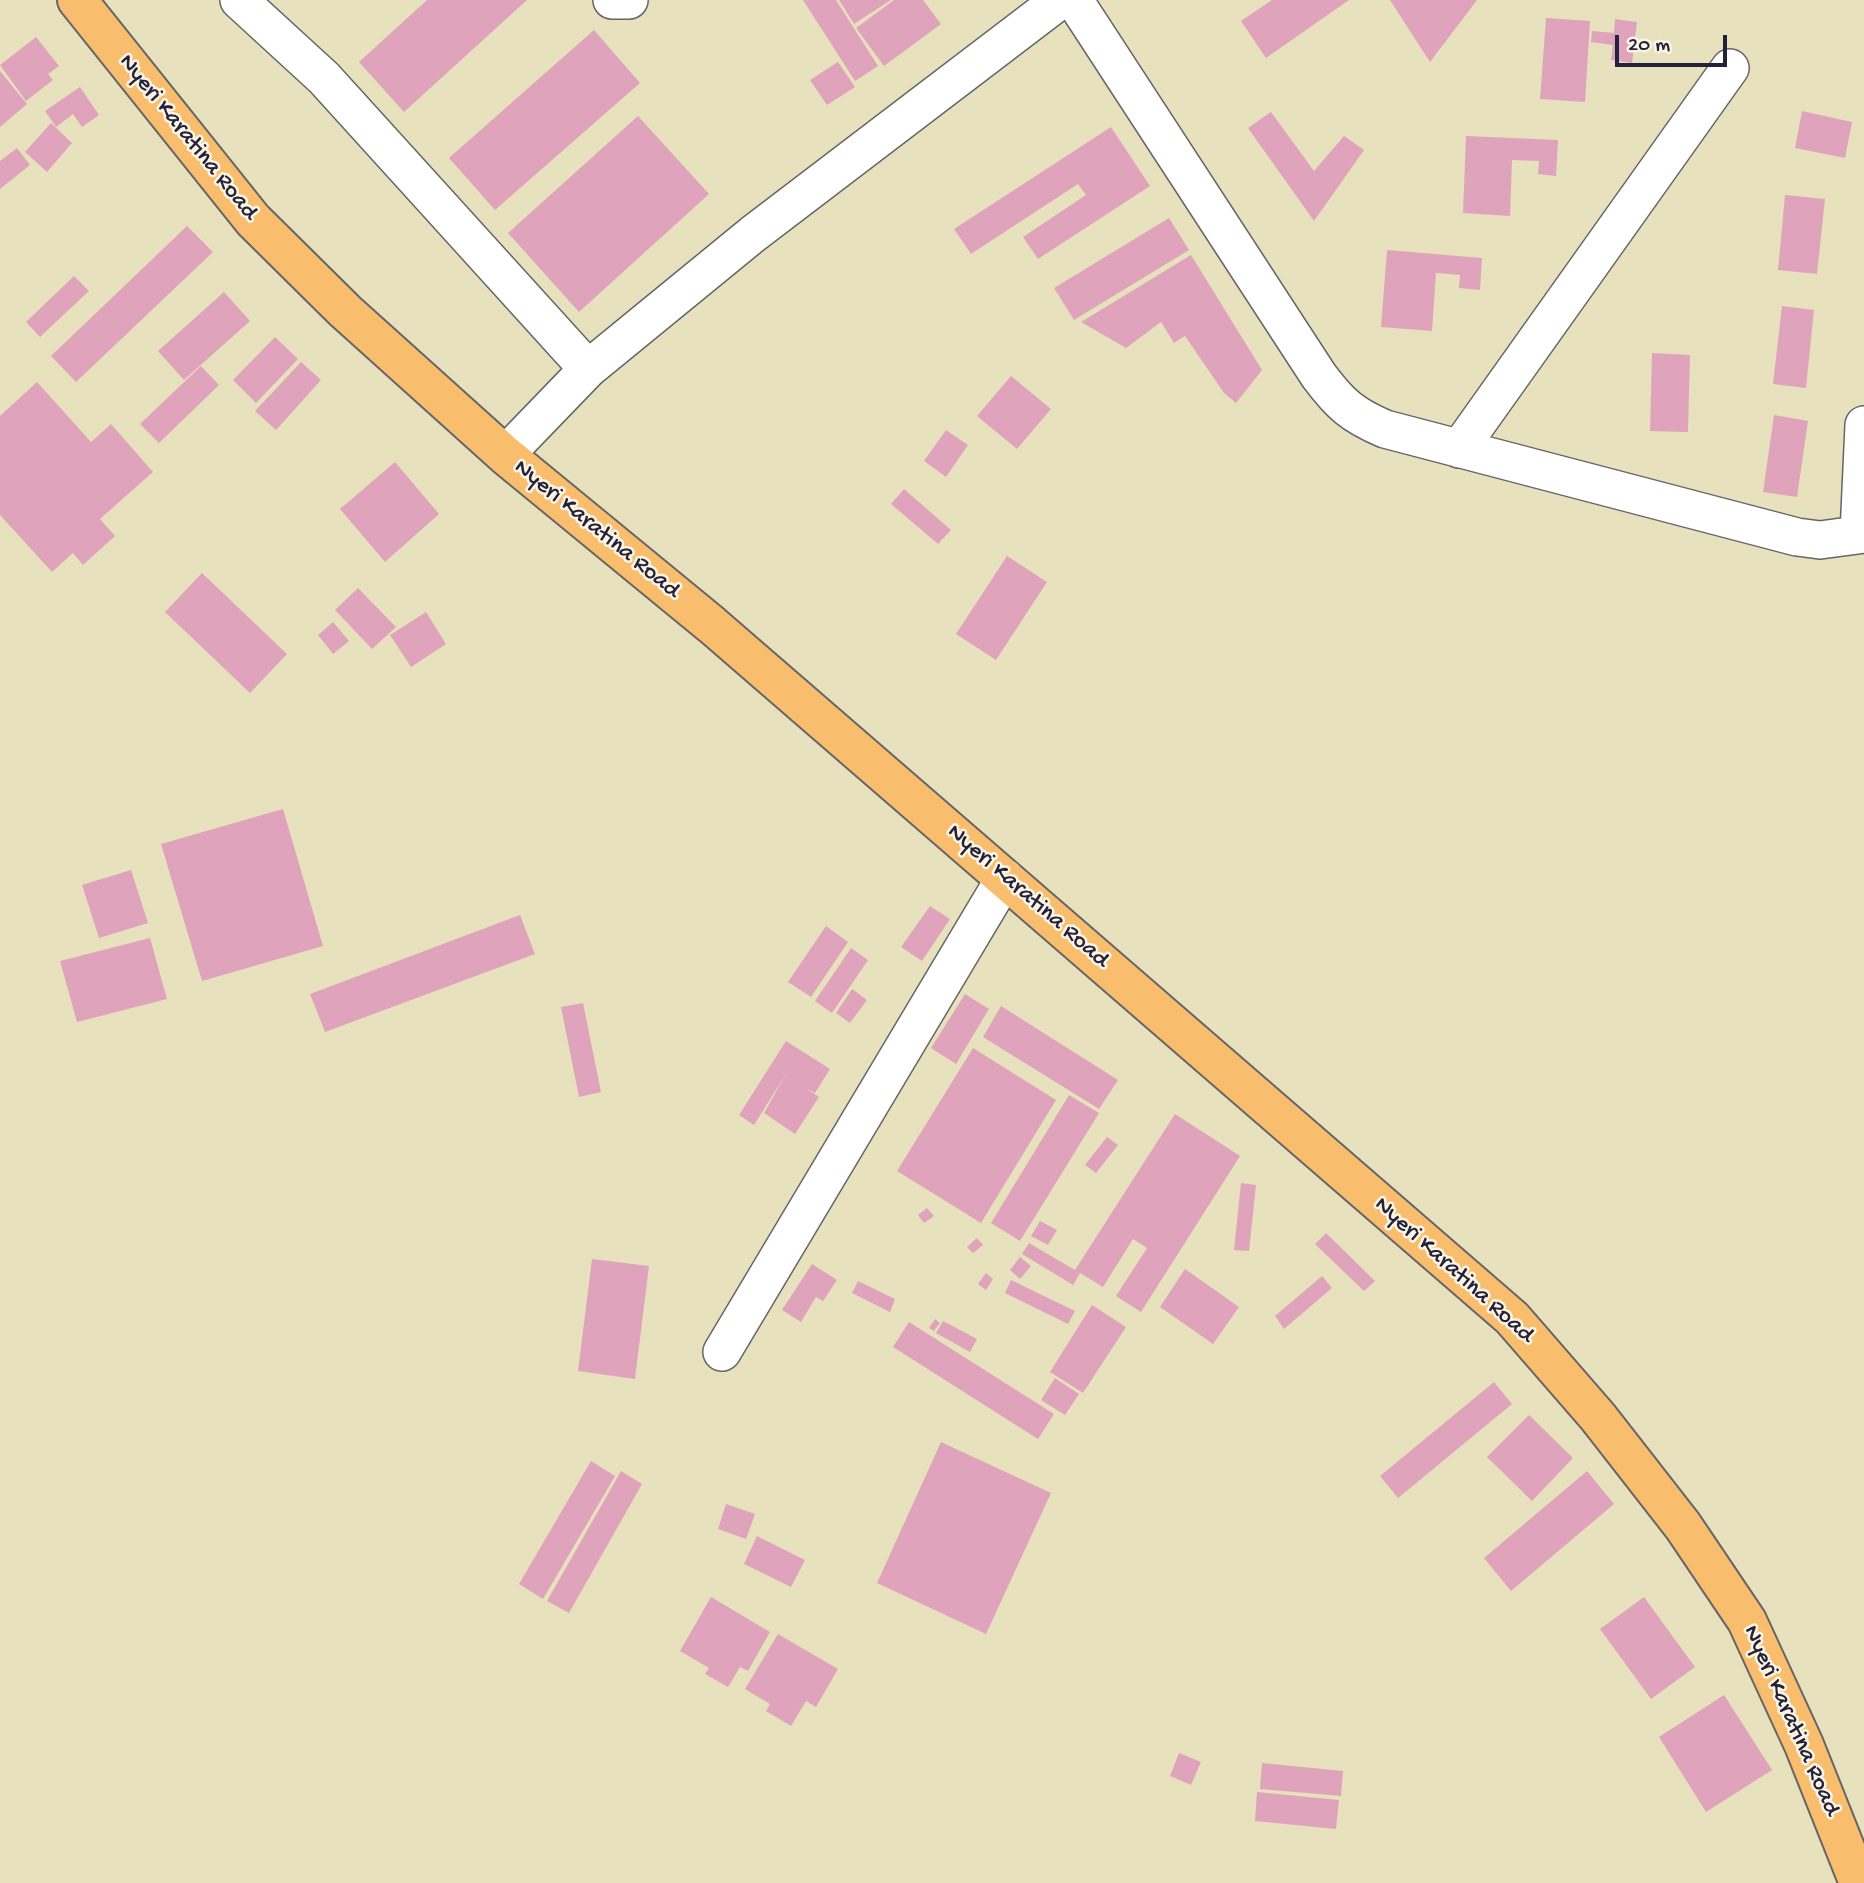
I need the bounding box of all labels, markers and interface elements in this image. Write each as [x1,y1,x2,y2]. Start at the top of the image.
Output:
scale bar [1619,21,1731,65]
text: 20 m [1628,34,1670,59]
street label: Nyeri Karatina Road [111,49,263,227]
street label: Nyeri Karatina Road [507,454,685,606]
street label: Nyeri Karatina Road [940,819,1114,975]
street label: Nyeri Karatina Road [1367,1192,1539,1350]
street label: Nyeri Karatina Road [1735,1621,1845,1821]

